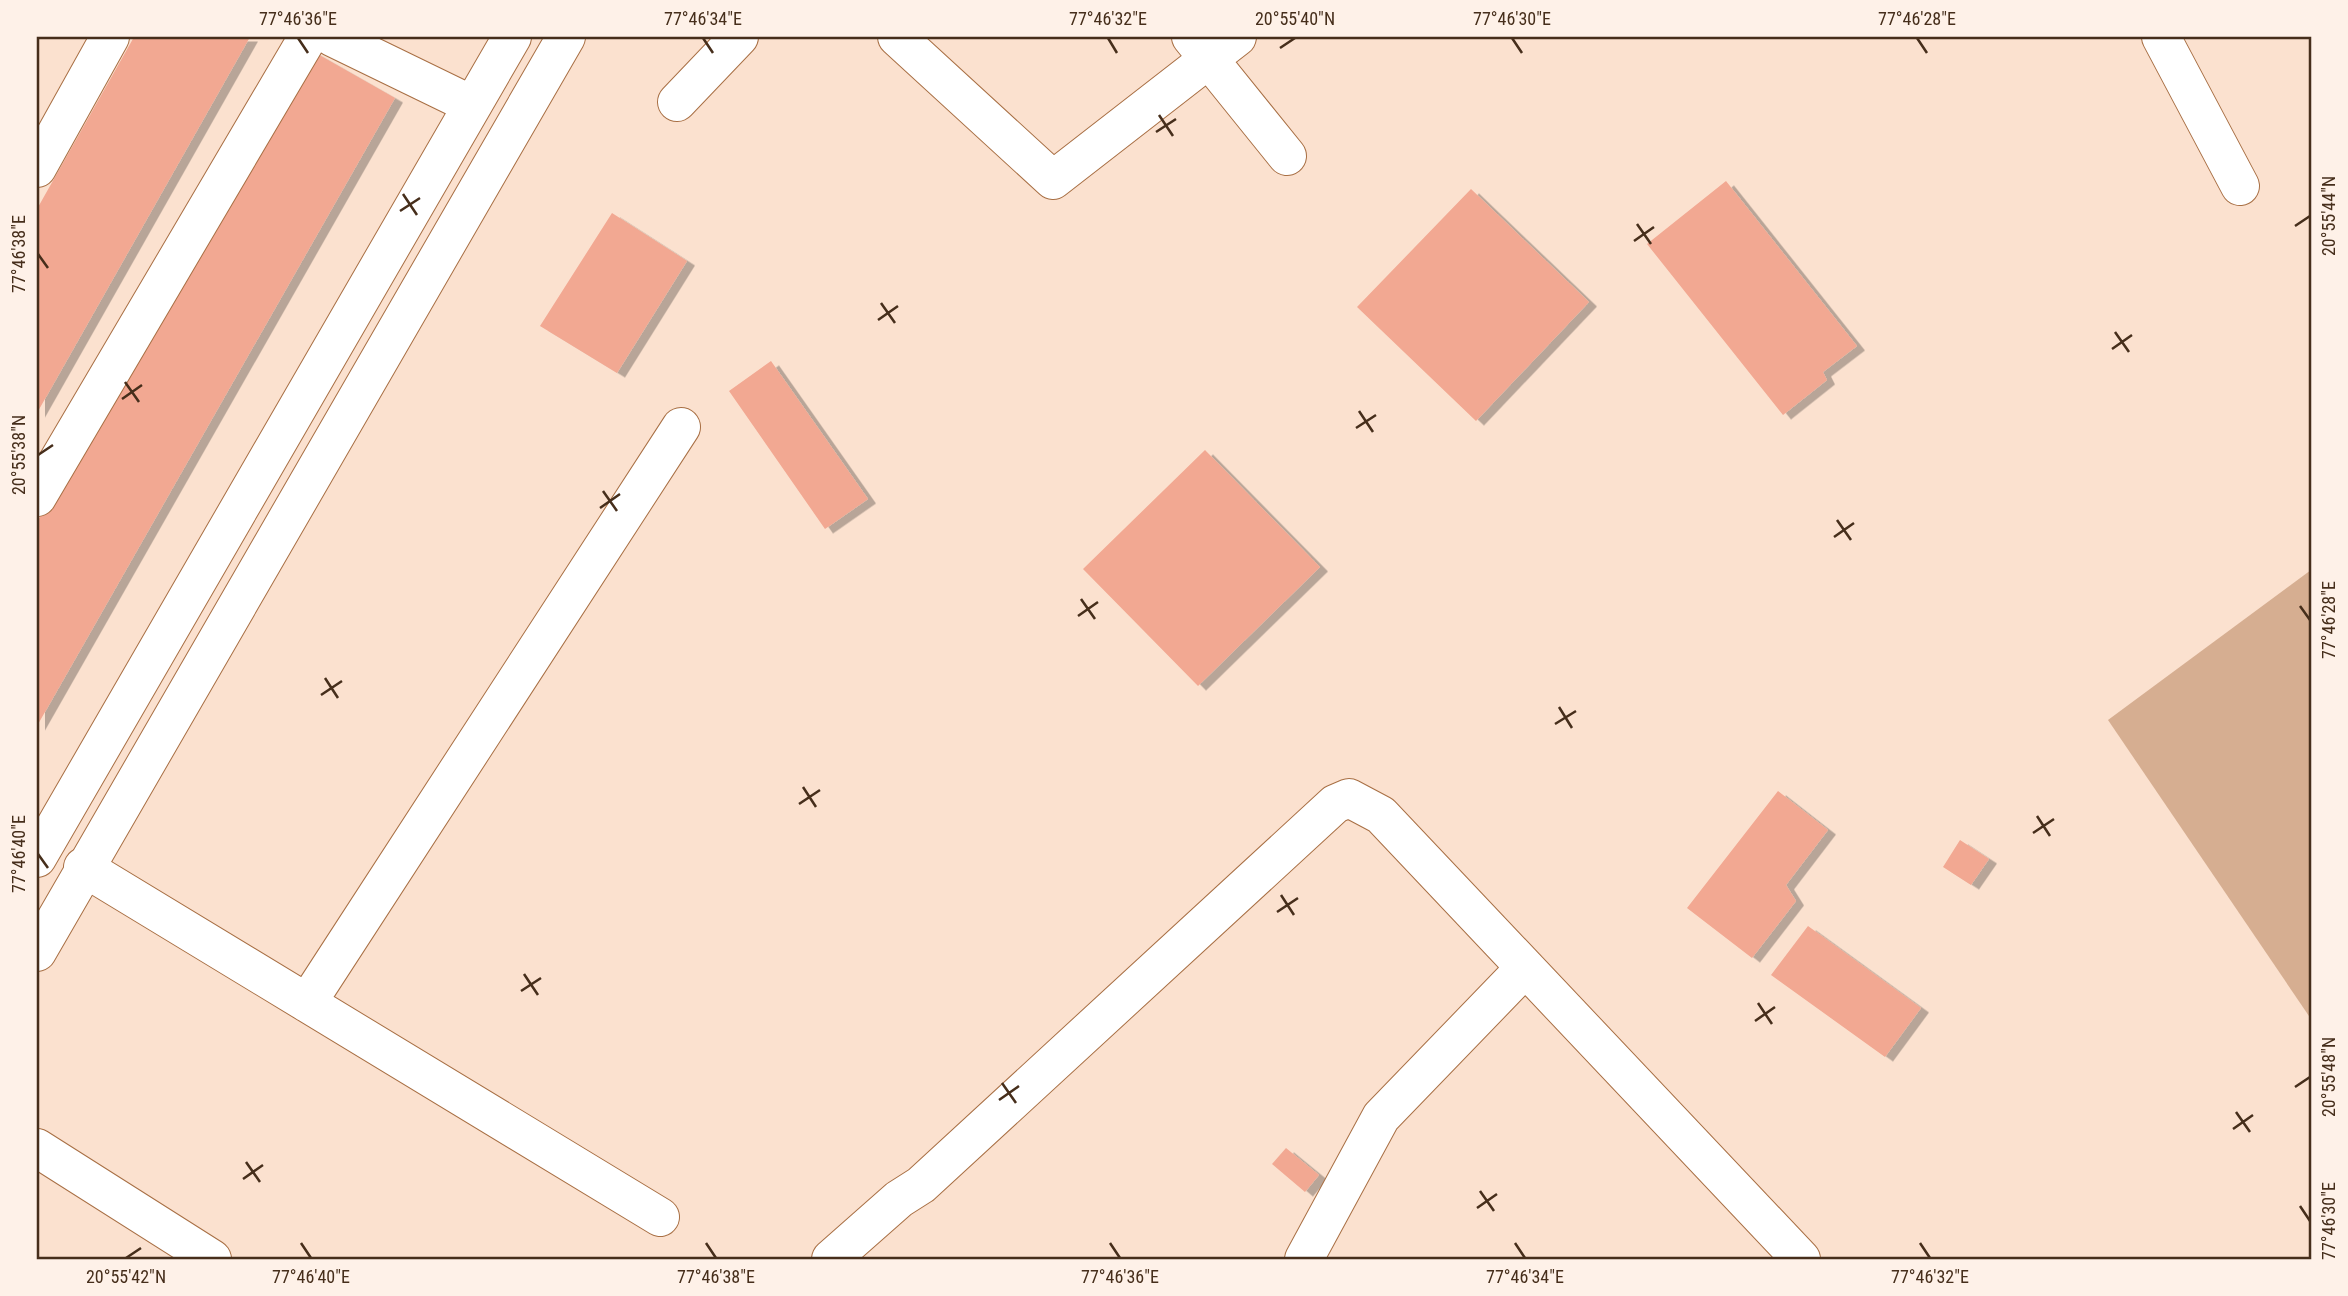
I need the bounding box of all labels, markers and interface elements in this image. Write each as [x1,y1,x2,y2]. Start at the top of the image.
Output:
text: 77°46'36"E [259,8,337,29]
text: 77°46'34"E [664,8,742,29]
text: 77°46'32"E [1069,8,1147,29]
text: 20°55'40"N [1255,8,1335,29]
text: 77°46'30"E [1473,8,1551,29]
text: 77°46'28"E [1878,8,1956,29]
text: 20°55'44"N [2318,176,2339,256]
text: 77°46'38"E [8,215,29,293]
text: 20°55'38"N [8,415,29,495]
text: 77°46'28"E [2318,581,2339,659]
text: 77°46'40"E [8,815,29,893]
text: 20°55'48"N [2318,1037,2339,1117]
text: 77°46'30"E [2318,1182,2339,1260]
text: 20°55'42"N [86,1266,166,1287]
text: 77°46'40"E [272,1266,350,1287]
text: 77°46'38"E [677,1266,755,1287]
text: 77°46'36"E [1081,1266,1159,1287]
text: 77°46'34"E [1486,1266,1564,1287]
text: 77°46'32"E [1891,1266,1969,1287]

